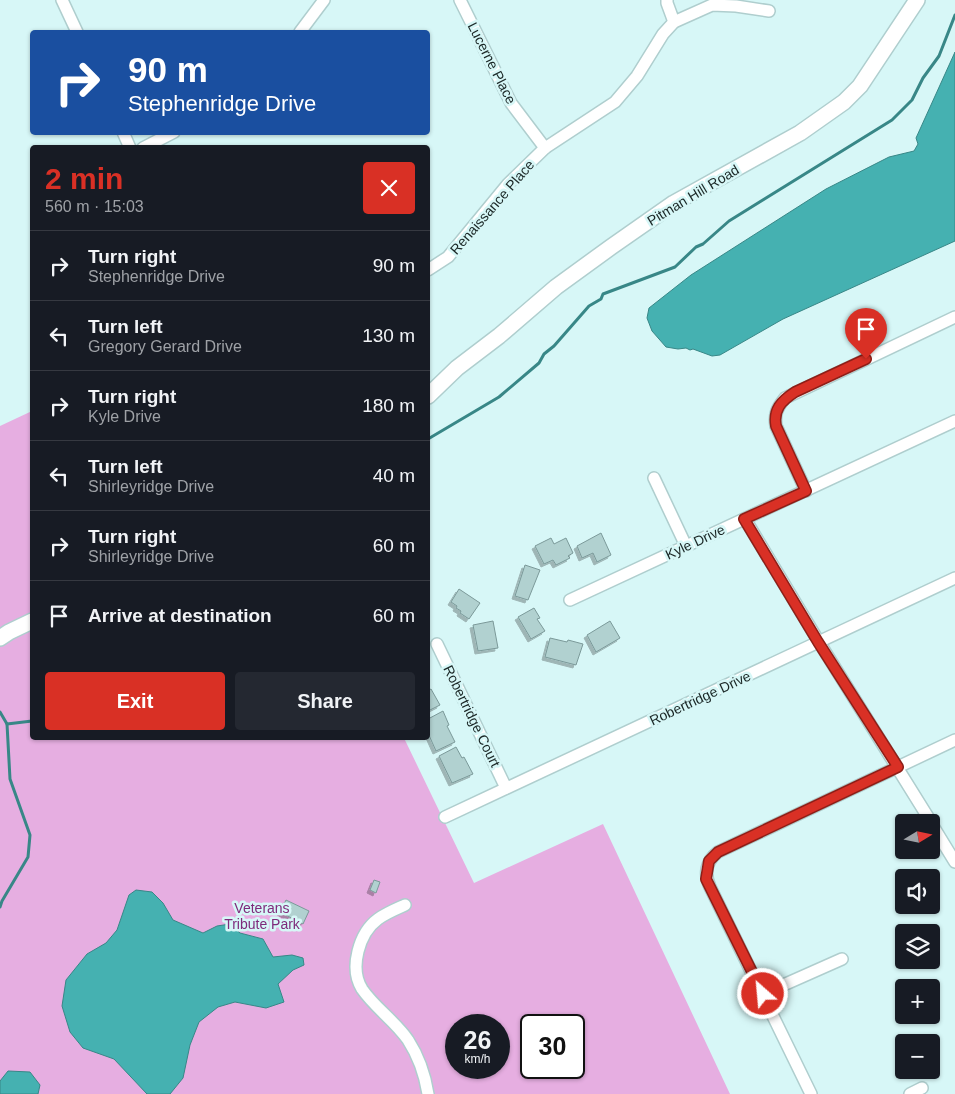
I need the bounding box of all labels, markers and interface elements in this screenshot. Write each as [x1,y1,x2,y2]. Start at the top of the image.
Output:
street label: Lucerne Place [465,19,520,107]
icon: right [45,50,110,115]
text: 90 m [128,50,208,89]
text: Stephenridge Drive [128,91,316,116]
street label: Renaissance Place [447,156,537,257]
street label: Pitman Hill Road [644,161,742,229]
text: 2 min [45,162,123,195]
button: close [363,162,415,214]
text: 560 m · 15:03 [45,198,144,215]
text: Turn right [88,246,176,267]
icon: right [45,252,73,280]
text: 90 m [373,255,415,276]
text: Stephenridge Drive [88,268,225,285]
pin [845,308,887,359]
icon: arrive [852,315,880,343]
text: Turn left [88,316,163,337]
icon: left [45,322,73,350]
text: 130 m [362,325,415,346]
text: Gregory Gerard Drive [88,338,242,355]
text: Turn right [88,386,176,407]
icon: right [45,392,73,420]
text: 180 m [362,395,415,416]
text: Kyle Drive [88,408,161,425]
text: Turn left [88,456,163,477]
icon: left [45,462,73,490]
text: 40 m [373,465,415,486]
text: Shirleyridge Drive [88,478,214,495]
street label: Kyle Drive [663,521,727,563]
text: Turn right [88,526,176,547]
icon: right [45,532,73,560]
text: 60 m [373,535,415,556]
text: Shirleyridge Drive [88,548,214,565]
icon: arrive [45,602,73,630]
text: Arrive at destination [88,605,272,626]
text: 60 m [373,605,415,626]
street label: Robertridge Court [440,662,504,770]
street label: Robertridge Drive [647,667,753,728]
button: Exit [45,672,225,730]
button: Share [235,672,415,730]
north arrow [895,814,940,859]
map controls [895,814,940,1079]
button: sound [895,869,940,914]
park label: Veterans Tribute Park [224,900,301,932]
button: layers [895,924,940,969]
position arrow [736,967,788,1019]
button: + [895,979,940,1024]
speed limit sign: 30 [520,1014,585,1079]
text: 26 [464,1026,491,1054]
button: − [895,1034,940,1079]
text: km/h [464,1052,491,1066]

